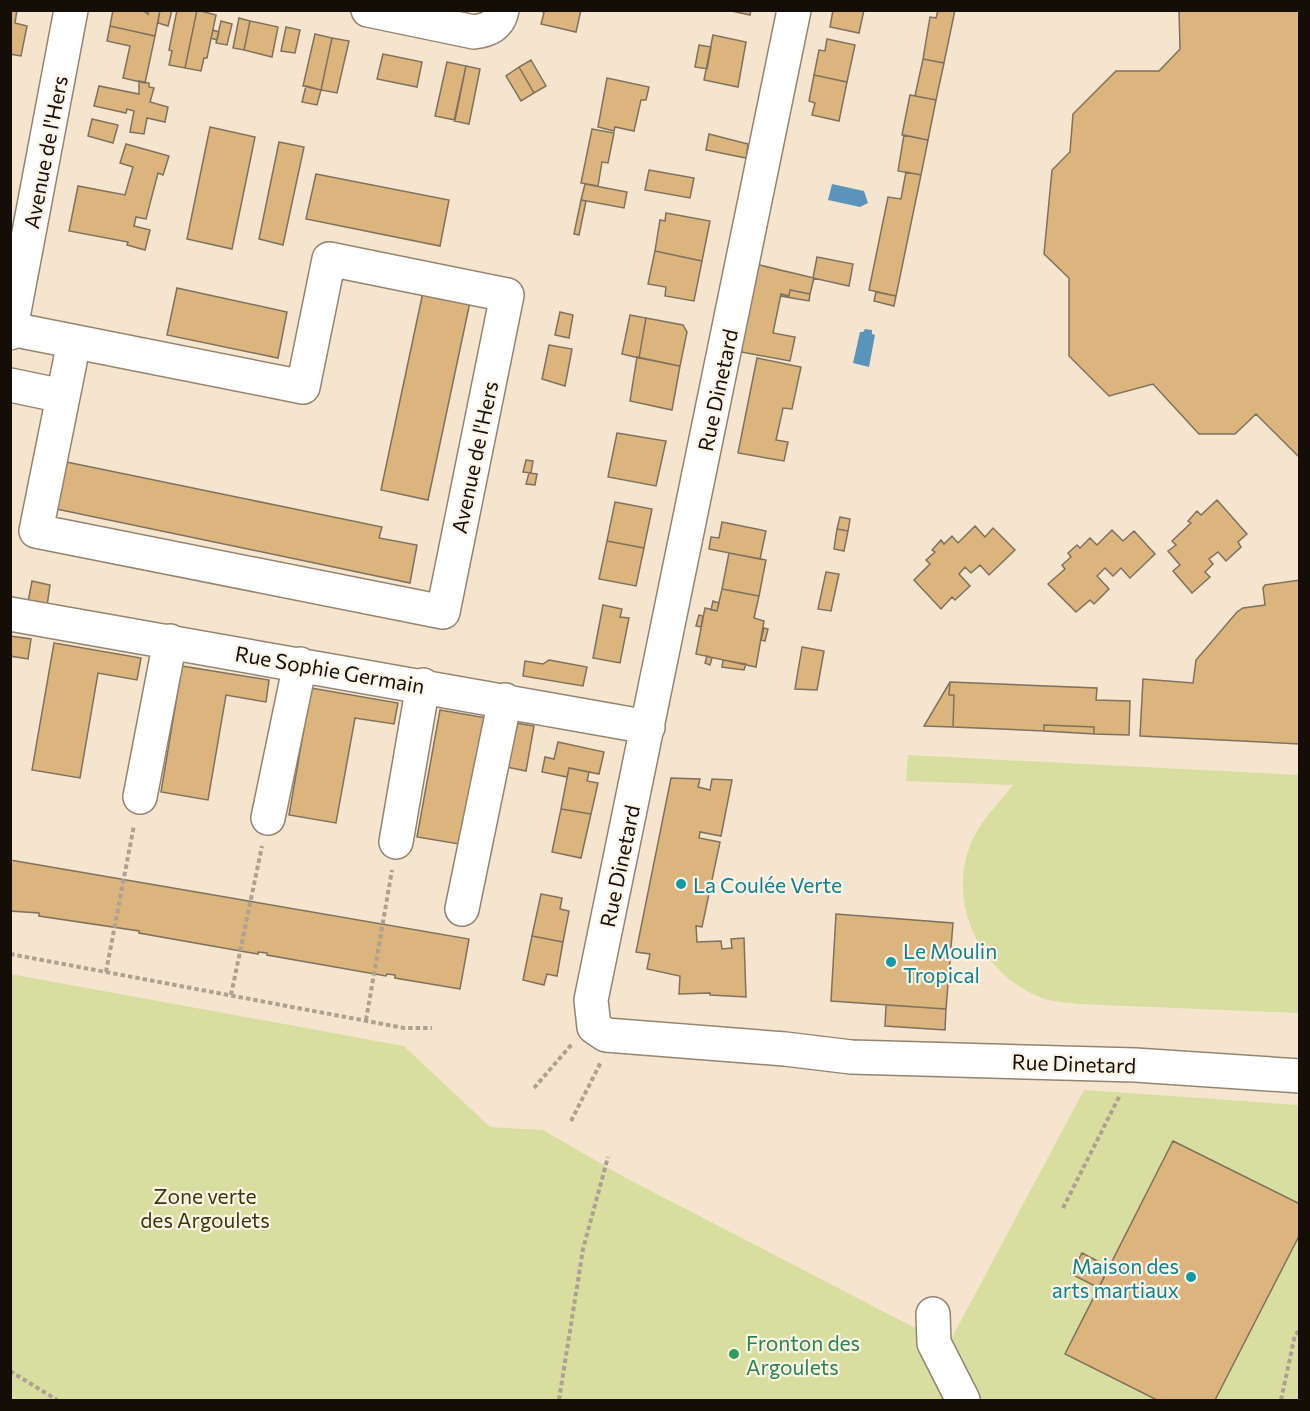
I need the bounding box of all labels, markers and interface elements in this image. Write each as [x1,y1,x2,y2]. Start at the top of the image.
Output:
street label: Avenue de l'Hers [18,73,72,231]
street label: Rue Dinetard [692,327,742,453]
street label: Avenue de l'Hers [446,378,502,536]
street label: Rue Sophie Germain [233,640,427,698]
street label: Rue Dinetard [594,803,644,929]
place label: La Coulée Verte [693,872,842,897]
marker: La Coulée Verte [674,877,688,891]
place label: Le Moulin Tropical [903,938,997,987]
marker: Le Moulin Tropical [884,955,898,969]
street label: Rue Dinetard [1011,1048,1137,1078]
park label: Zone verte des Argoulets [140,1183,270,1232]
place label: Maison des arts martiaux [1052,1253,1179,1302]
marker: Maison des arts martiaux [1184,1270,1198,1284]
place label: Fronton des Argoulets [746,1330,860,1379]
marker: Fronton des Argoulets [727,1347,741,1361]

